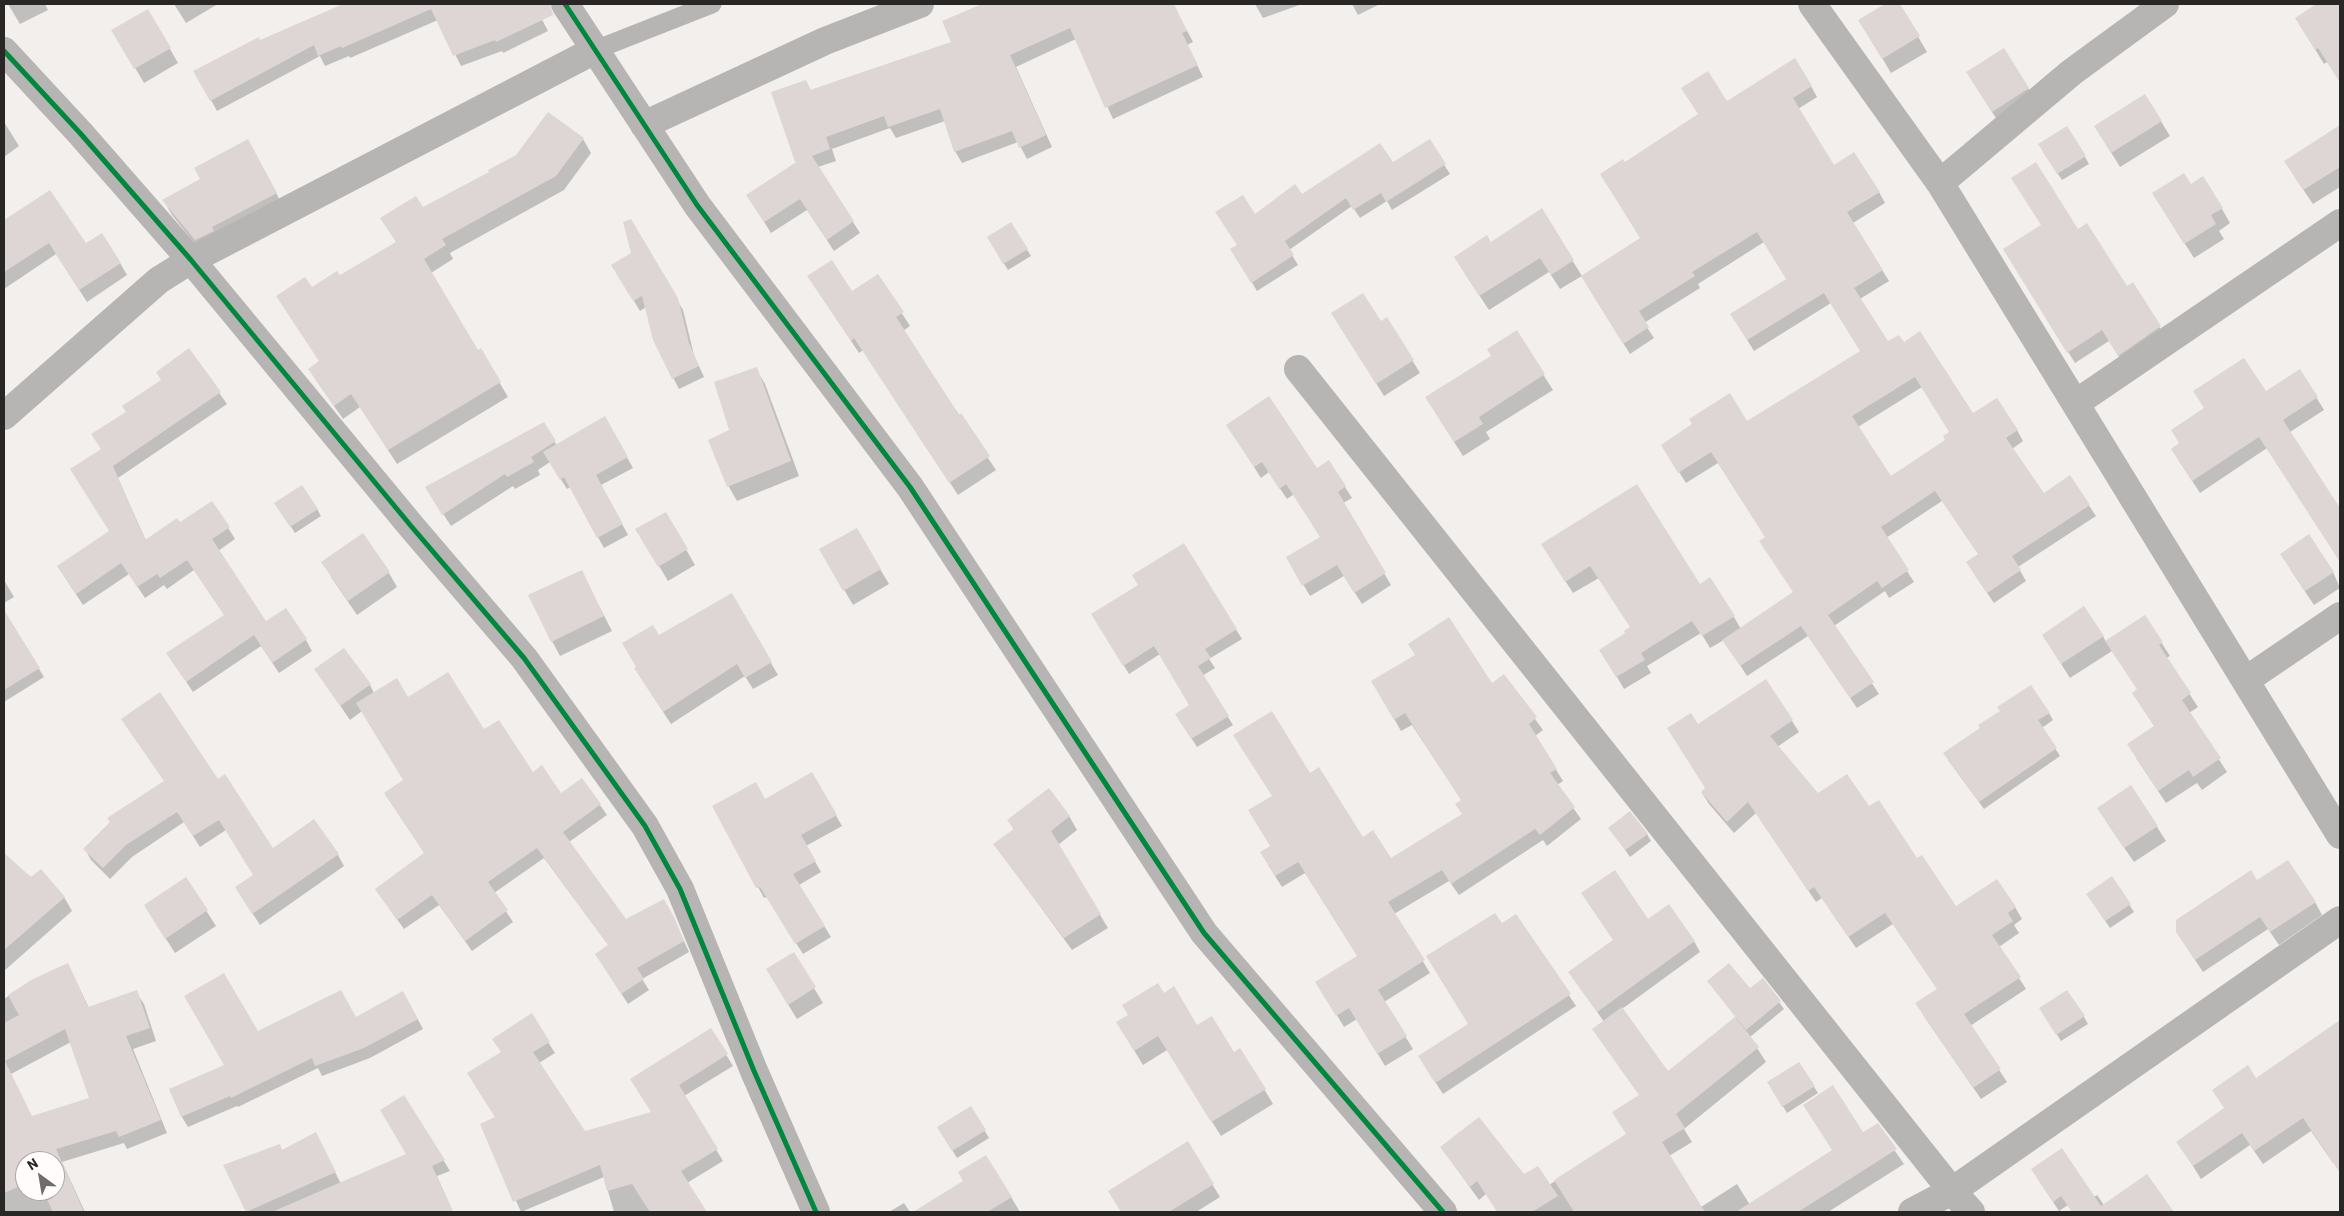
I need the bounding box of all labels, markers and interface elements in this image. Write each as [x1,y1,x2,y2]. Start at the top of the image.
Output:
north arrow [15,1151,65,1201]
text: N [24,1154,41,1173]

